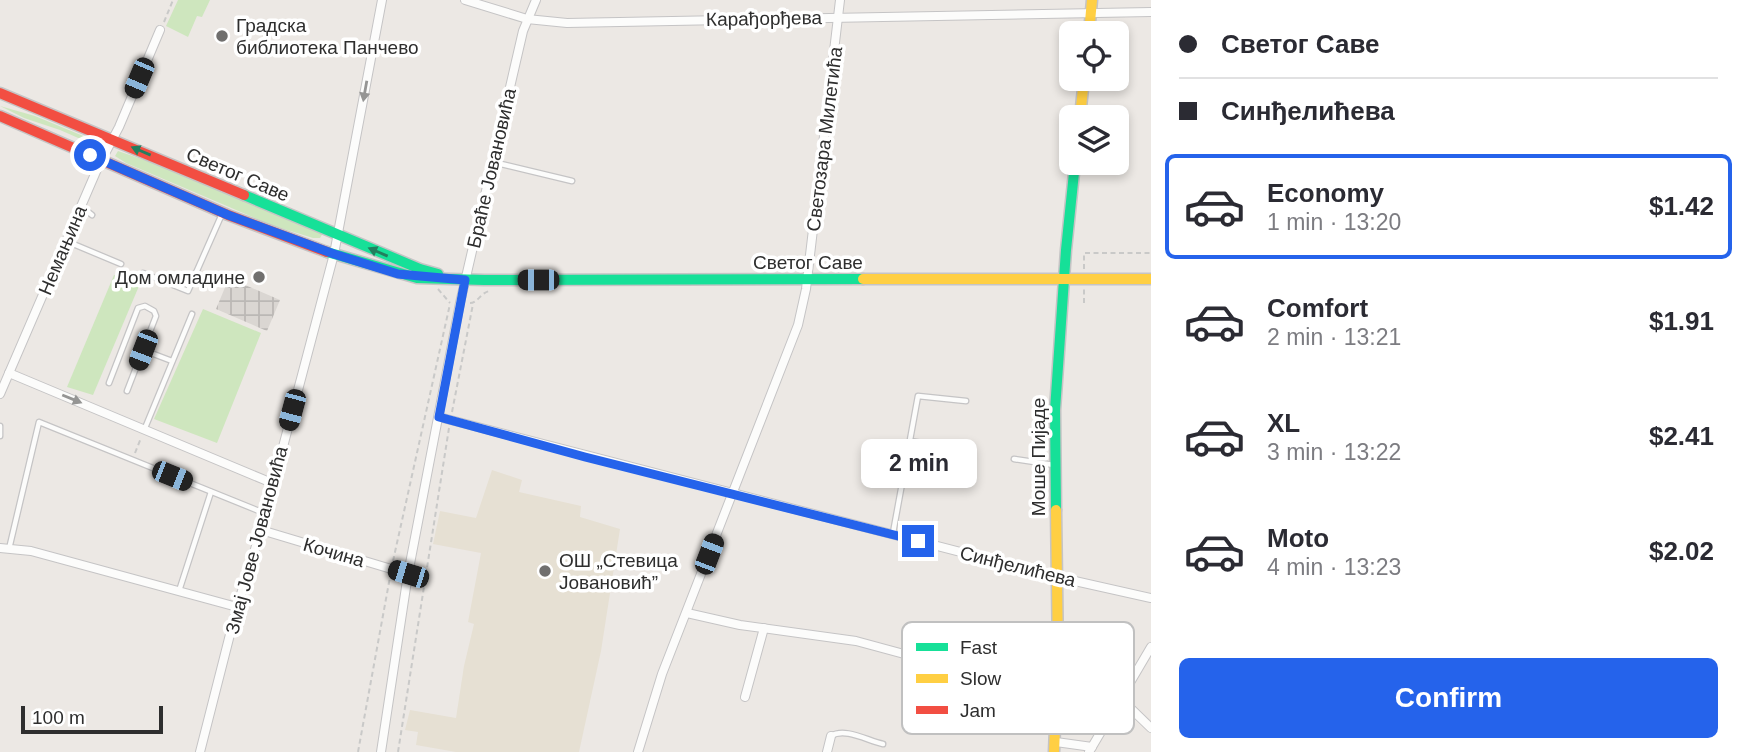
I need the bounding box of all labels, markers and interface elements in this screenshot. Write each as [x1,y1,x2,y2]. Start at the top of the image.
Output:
street label: Карађорђева [706,7,823,30]
place label: Градска библиотека Панчево [236,15,419,58]
map controls [1059,21,1129,175]
button: locate [1059,21,1129,91]
marker: Градска библиотека Панчево [214,28,230,44]
text: Светог Саве [1221,29,1380,59]
street label: Светозара Милетића [803,45,846,233]
car [122,55,157,101]
one-way arrow [359,80,370,102]
street label: Браће Јовановића [463,86,520,250]
text: Синђелићева [1221,96,1395,126]
button: layers [1059,105,1129,175]
route start [74,139,106,171]
street label: Светог Саве [183,143,292,206]
one-way arrow [130,146,151,157]
icon: car [1183,175,1246,238]
text: Economy [1267,178,1384,208]
text: $1.42 [1649,191,1714,221]
street label: Немањина [34,202,91,298]
text: 1 min · 13:20 [1267,209,1401,235]
one-way arrow [368,246,388,258]
street label: Светог Саве [753,252,863,273]
place label: Дом омладине [115,267,245,288]
marker: Дом омладине [251,269,267,285]
car [518,270,560,291]
icon: car [1183,290,1246,353]
text: Comfort [1267,293,1368,323]
text: $1.91 [1649,306,1714,336]
text: 2 min · 13:21 [1267,324,1401,350]
car [126,327,161,373]
car [277,387,308,433]
one-way arrow [62,393,83,404]
street label: Моше Пијаде [1028,398,1049,516]
icon: car [1183,405,1246,468]
text: XL [1267,408,1300,438]
text: $2.41 [1649,421,1714,451]
text: 3 min · 13:22 [1267,439,1401,465]
callout: 2 min [860,440,976,489]
street label: Змај Јове Јовановића [221,443,292,636]
text: 2 min [889,450,949,476]
car [149,458,196,494]
icon: car [1183,520,1246,583]
text: Moto [1267,523,1329,553]
route end [902,525,934,557]
car [692,531,727,577]
street label: Кочина [301,534,367,571]
text: $2.02 [1649,536,1714,566]
street label: Синђелићева [958,542,1078,591]
place label: ОШ „Стевица Јовановић” [559,550,678,593]
text: 4 min · 13:23 [1267,554,1401,580]
car [385,558,432,590]
marker: ОШ „Стевица Јовановић” [537,563,553,579]
legend [902,622,1134,734]
text: Fast [960,637,998,658]
button: Confirm [1179,658,1718,738]
text: Slow [960,668,1001,689]
text: Jam [960,700,996,721]
scale bar [21,703,163,735]
text: 100 m [32,707,85,728]

